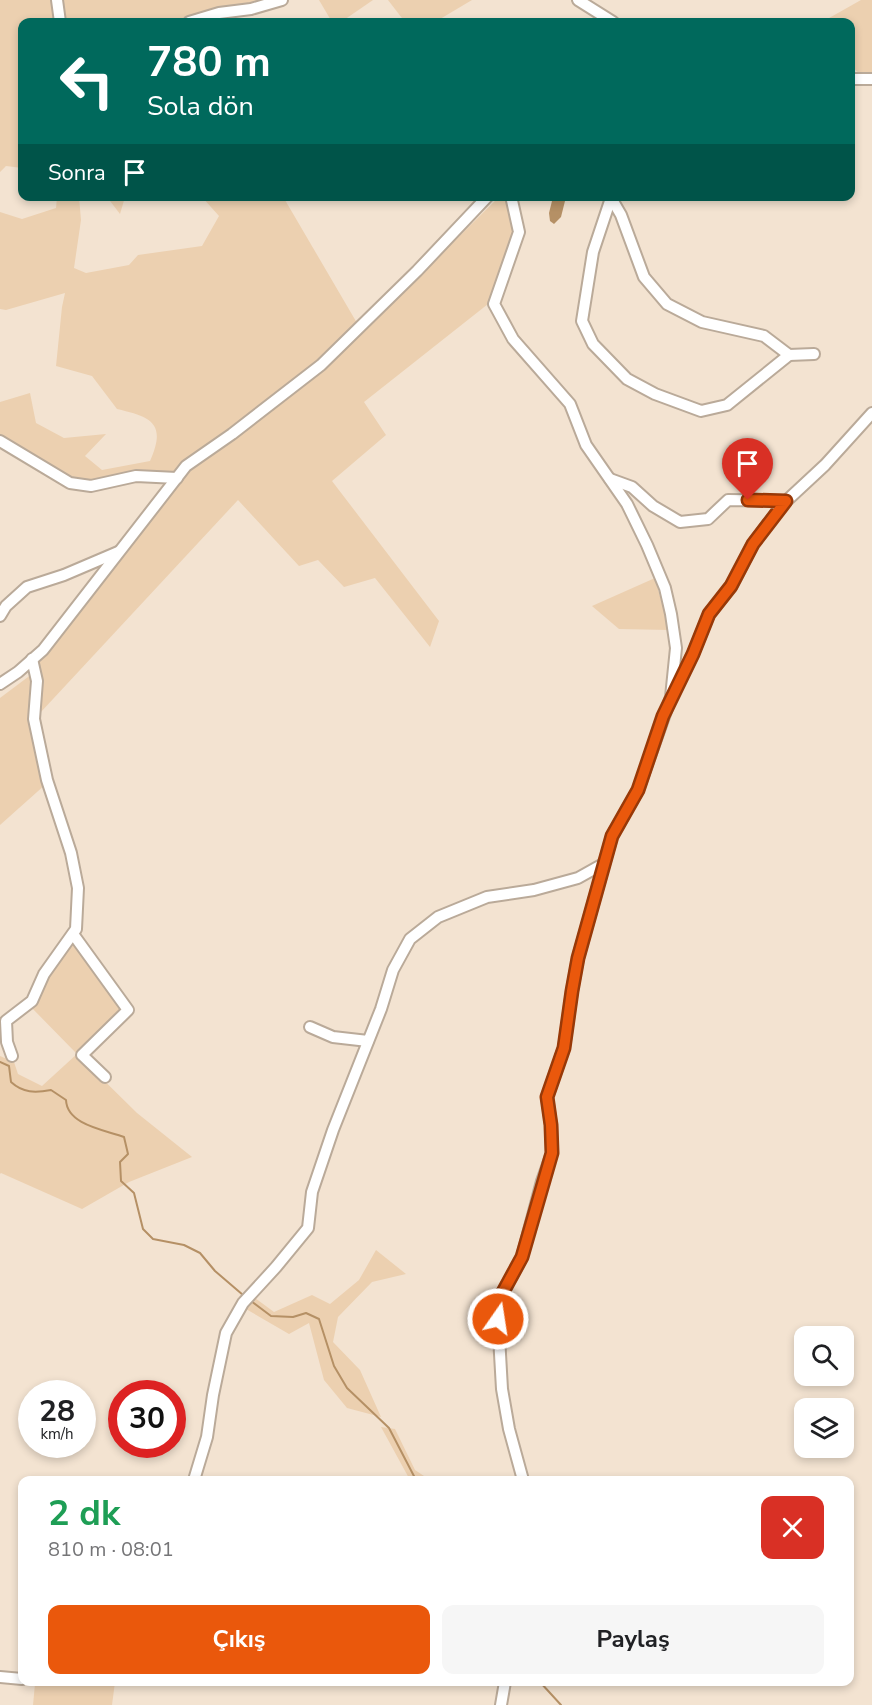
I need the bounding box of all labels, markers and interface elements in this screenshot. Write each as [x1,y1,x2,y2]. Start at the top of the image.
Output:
text: 780 m [147,34,271,91]
icon: left [48,42,126,120]
text: Sola dön [147,88,254,125]
icon: arrive [118,156,151,189]
text: Sonra [48,158,106,188]
pin [722,438,773,500]
icon: arrive [731,447,764,480]
position arrow [466,1287,530,1351]
map controls [794,1326,854,1458]
button: search [794,1326,854,1386]
speed limit sign: 30 [108,1380,186,1458]
text: 28 [39,1391,75,1432]
button: layers [794,1398,854,1458]
text: km/h [40,1424,74,1444]
text: 2 dk [48,1489,120,1538]
button: close [761,1496,824,1559]
text: 810 m · 08:01 [48,1536,174,1563]
button: Çıkış [48,1605,430,1674]
button: Paylaş [442,1605,824,1674]

